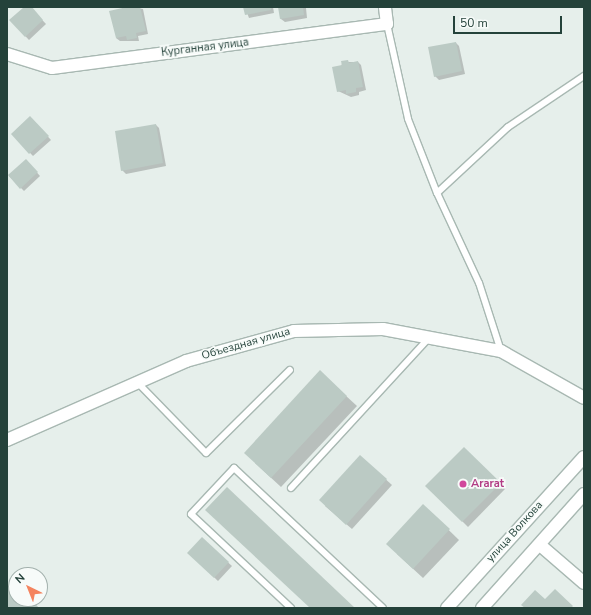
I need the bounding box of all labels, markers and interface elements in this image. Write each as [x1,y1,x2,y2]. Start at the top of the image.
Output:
scale bar [455,8,564,34]
text: 50 m [460,15,488,31]
street label: Курганная улица [160,36,250,60]
street label: Объездная улица [200,325,292,363]
place label: Ararat [471,477,504,491]
marker: Ararat [458,479,468,489]
street label: улица Волкова [484,499,546,565]
north arrow [8,567,48,607]
text: N [12,570,28,587]

